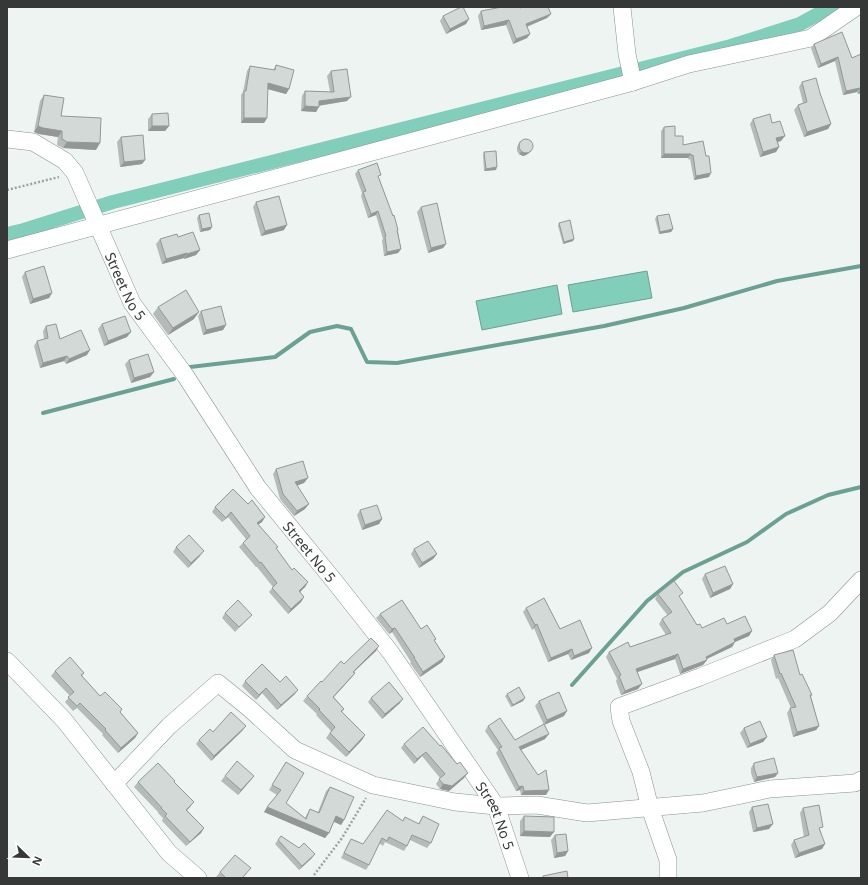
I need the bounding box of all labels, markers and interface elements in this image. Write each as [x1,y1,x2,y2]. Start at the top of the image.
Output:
street label: Street No 5 [101,249,151,324]
street label: Street No 5 [279,517,341,586]
street label: Street No 5 [472,777,519,852]
north arrow [8,837,48,877]
text: N [29,854,46,868]

